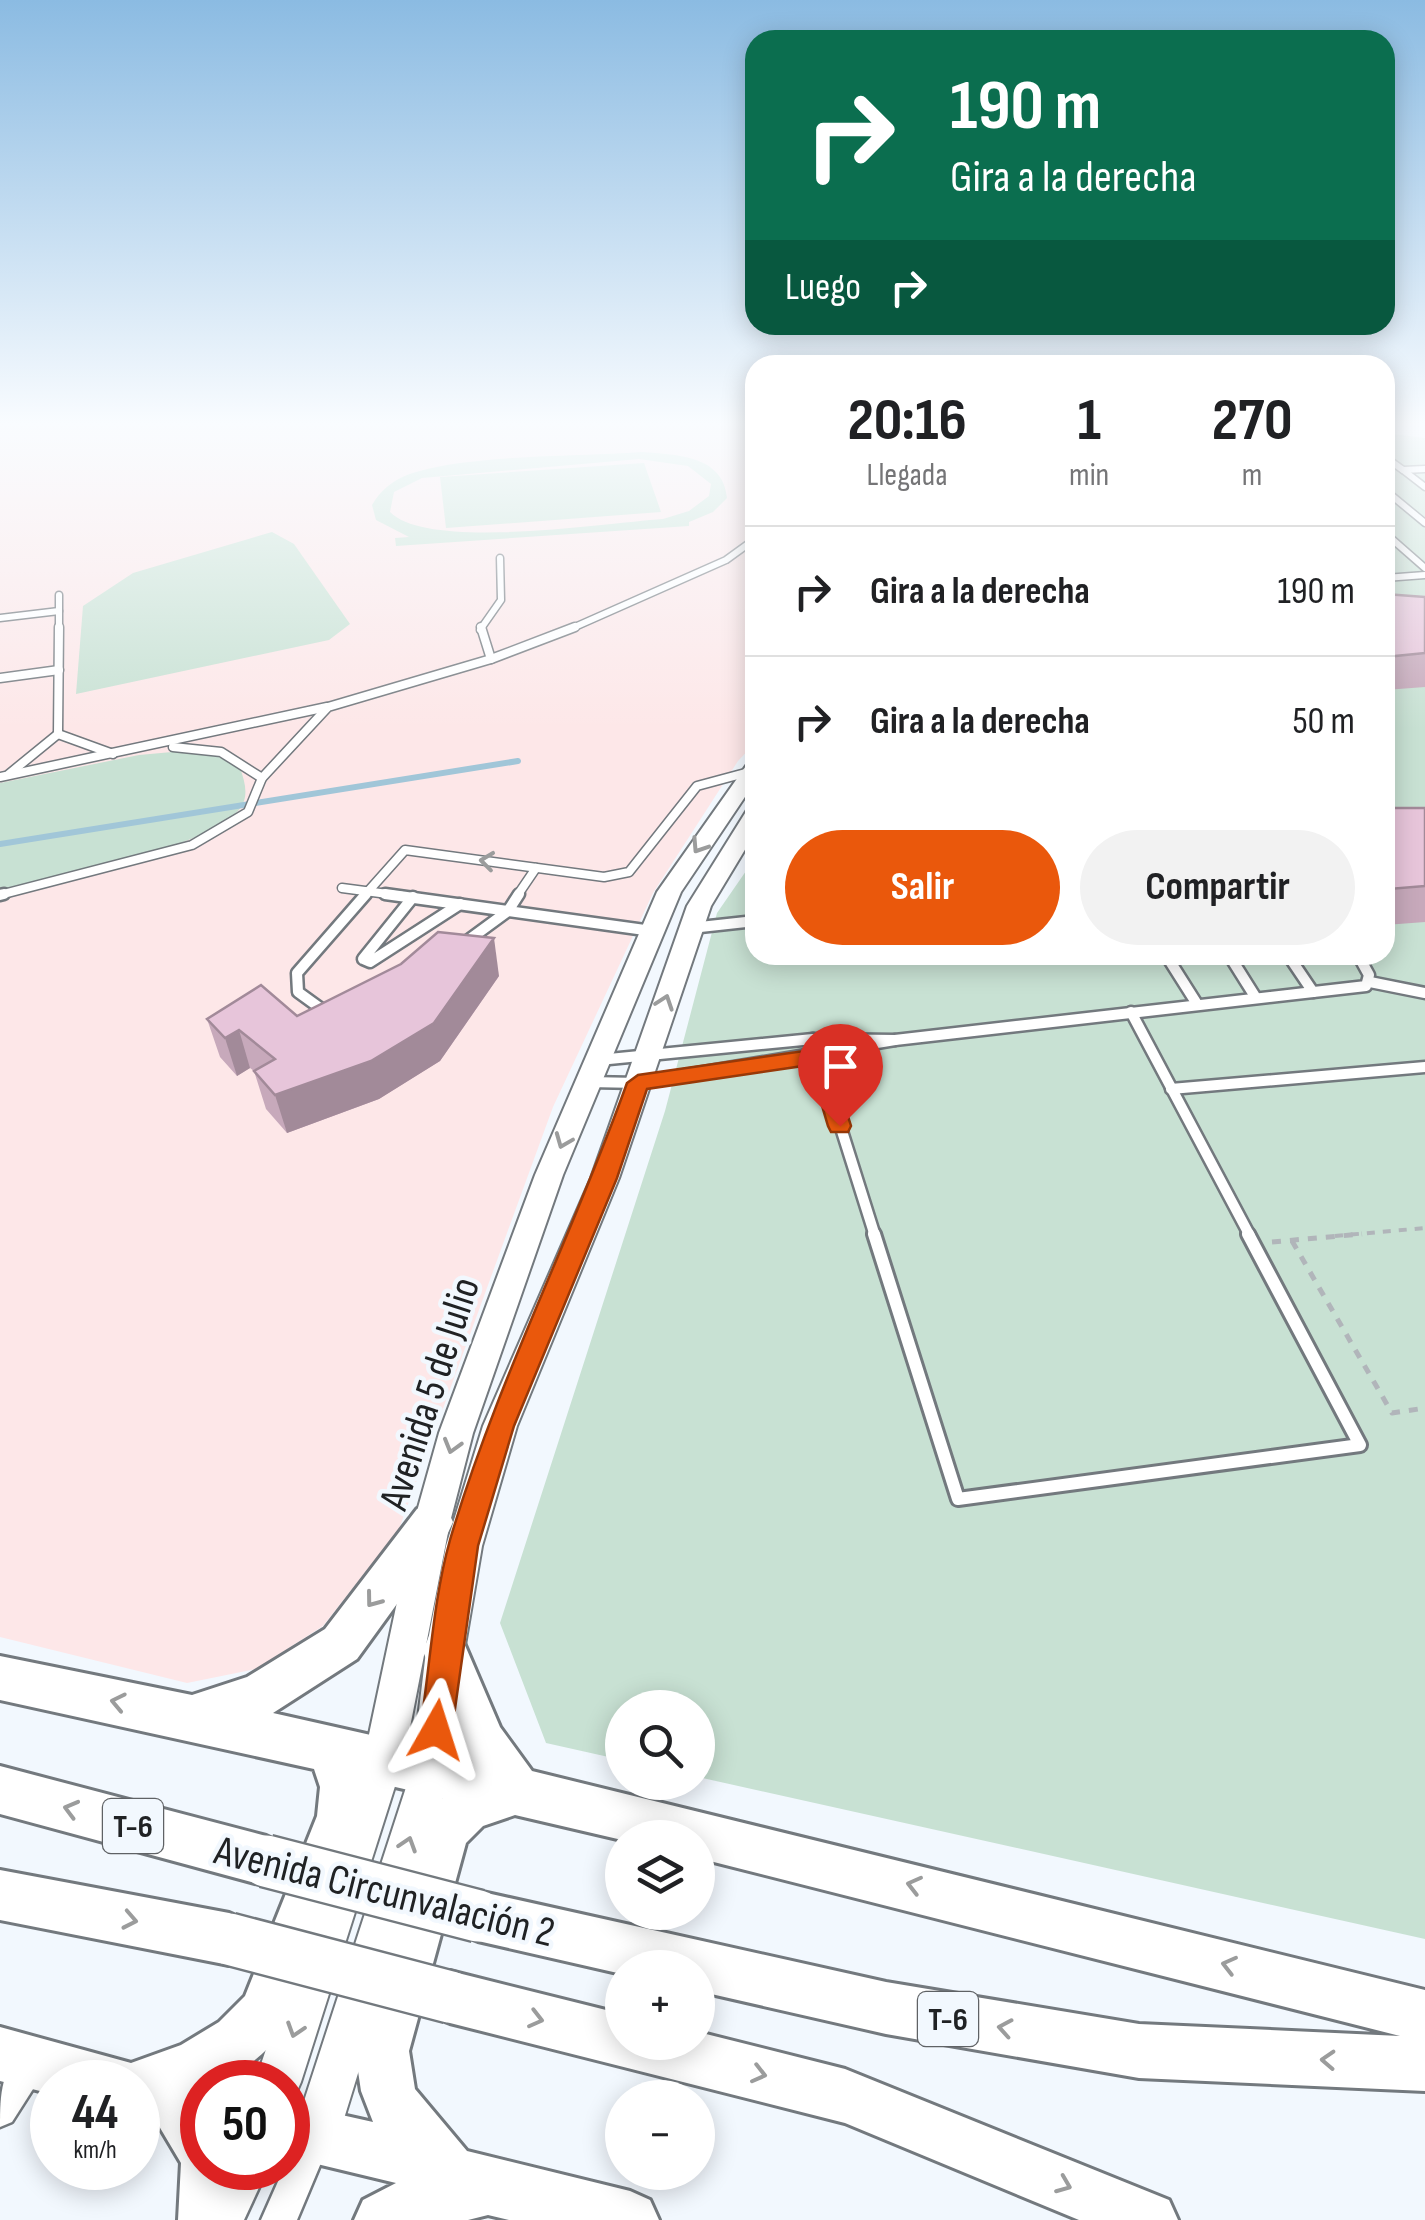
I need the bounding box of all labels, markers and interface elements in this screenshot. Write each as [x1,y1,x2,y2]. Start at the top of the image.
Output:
text: 190 m [950,65,1101,149]
icon: right [785,70,915,200]
text: Gira a la derecha [950,150,1197,205]
icon: right [881,260,936,315]
text: Luego [785,265,861,310]
text: 20:16 [847,385,967,457]
text: 1 [1077,385,1101,457]
text: 270 [1212,385,1293,457]
text: Llegada [867,456,948,495]
text: min [1069,456,1109,495]
text: m [1242,456,1262,495]
icon: right [785,564,840,619]
text: Gira a la derecha [870,569,1090,614]
text: 190 m [1277,569,1355,614]
icon: right [785,694,840,749]
text: Gira a la derecha [870,699,1090,744]
text: 50 m [1292,699,1355,744]
button: Salir [785,830,1060,945]
button: Compartir [1080,830,1355,945]
one-way arrow [693,836,712,854]
one-way arrow [479,851,495,872]
one-way arrow [654,995,674,1012]
pin [798,1024,883,1127]
icon: arrive [813,1039,868,1094]
one-way arrow [555,1131,575,1149]
street label: Avenida 5 de Julio [369,1271,492,1517]
one-way arrow [443,1437,464,1454]
one-way arrow [368,1589,385,1607]
position arrow [384,1678,488,1782]
map controls [605,1690,715,2190]
button: search [605,1690,715,1800]
one-way arrow [109,1692,126,1713]
road number: T-6 [103,1799,163,1853]
one-way arrow [62,1800,80,1821]
button: layers [605,1820,715,1930]
street label: Avenida Circunvalación 2 [208,1825,559,1959]
one-way arrow [396,1837,416,1854]
one-way arrow [906,1876,923,1897]
one-way arrow [122,1909,138,1930]
button: + [605,1950,715,2060]
one-way arrow [1221,1956,1238,1977]
road number: T-6 [918,1992,978,2046]
one-way arrow [527,2007,544,2028]
one-way arrow [996,2018,1013,2039]
one-way arrow [287,2020,307,2037]
one-way arrow [1319,2050,1335,2071]
speed limit sign: 50 [180,2060,310,2190]
one-way arrow [750,2063,767,2084]
button: − [605,2080,715,2190]
text: 44 [72,2083,118,2143]
text: km/h [73,2135,117,2166]
one-way arrow [1054,2173,1072,2193]

